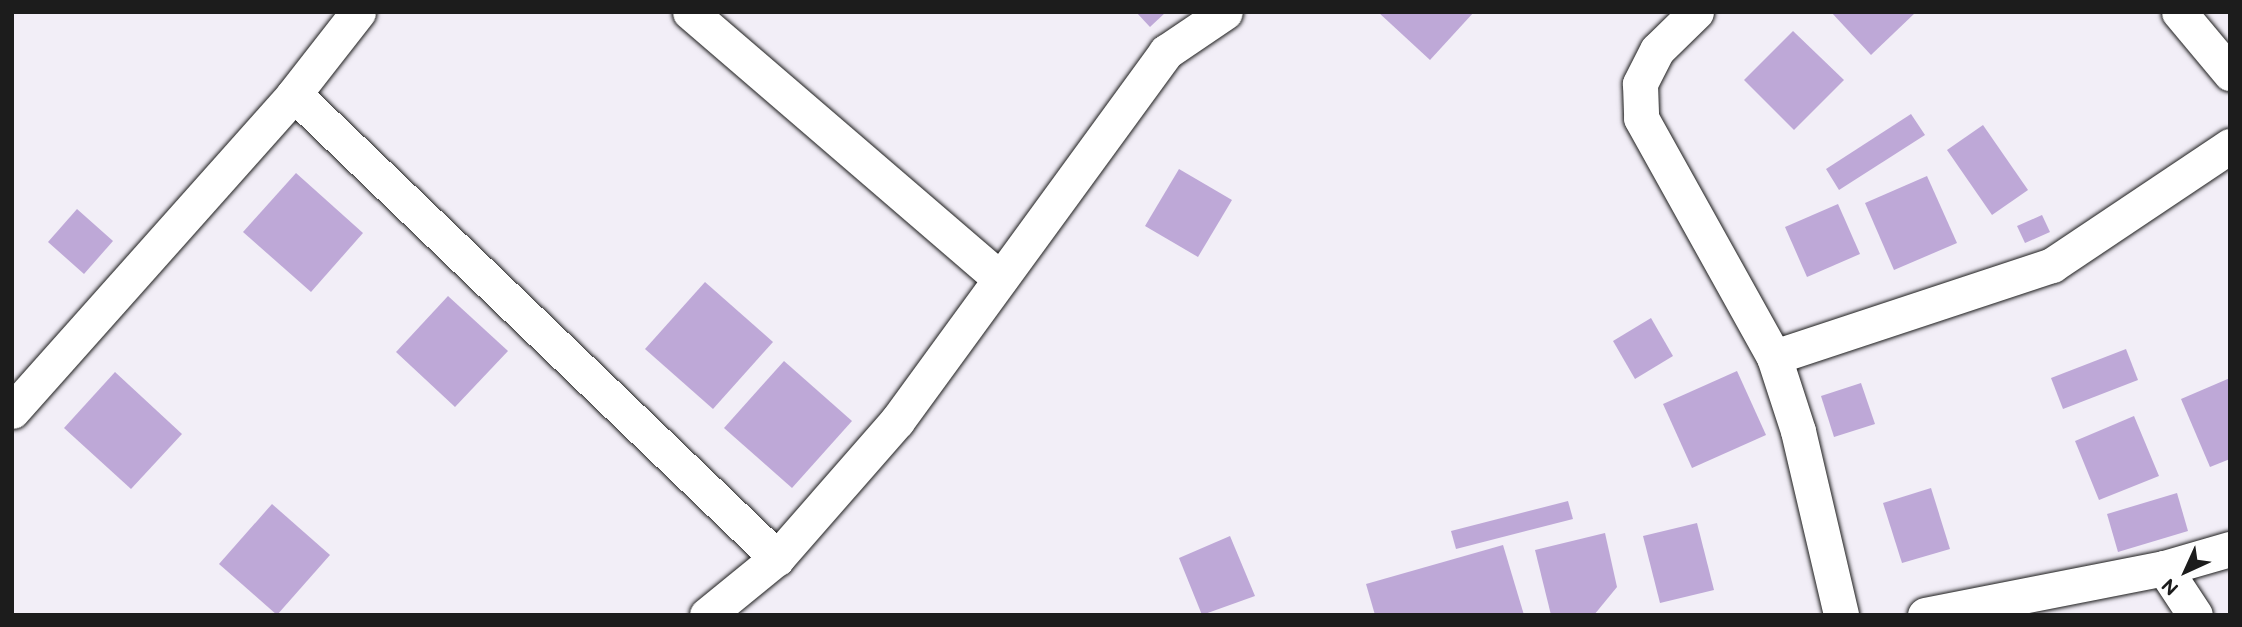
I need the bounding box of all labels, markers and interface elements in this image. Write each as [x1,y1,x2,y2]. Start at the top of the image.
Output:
north arrow [2151,536,2221,606]
text: N [2158,573,2184,599]

